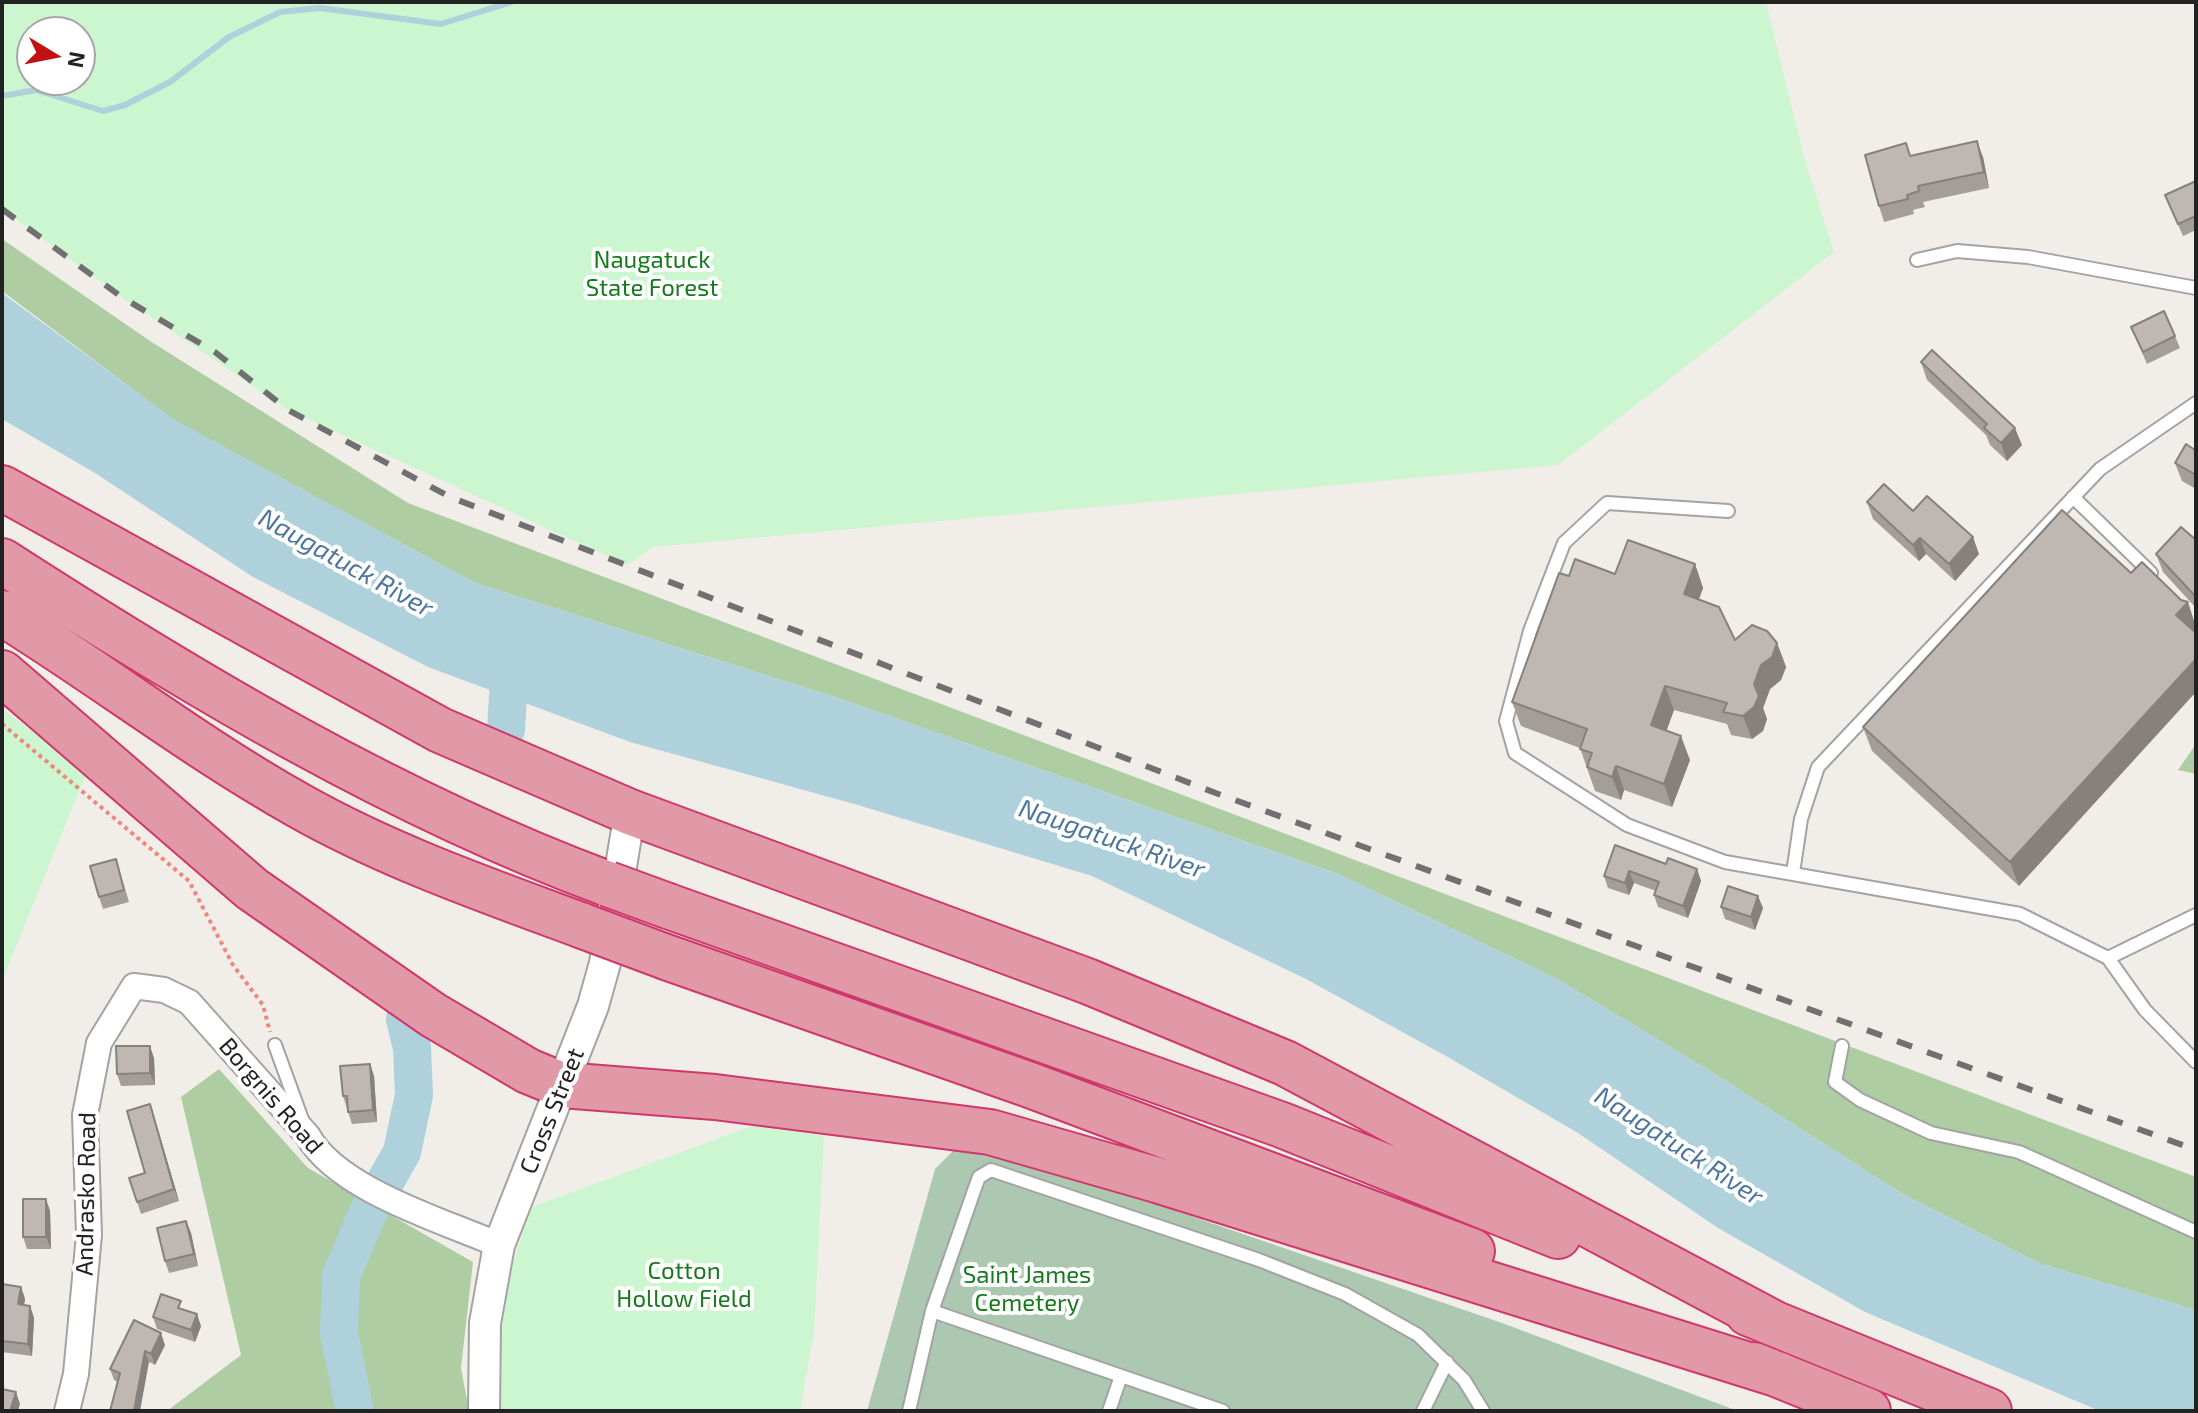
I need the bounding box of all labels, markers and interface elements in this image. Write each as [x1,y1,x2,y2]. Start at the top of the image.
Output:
north arrow [16,16,96,96]
text: N [63,50,92,70]
park label: Naugatuck State Forest [586,246,718,302]
water label: Naugatuck River [253,502,439,624]
water label: Naugatuck River [1015,793,1209,885]
street label: Borgnis Road [213,1032,329,1160]
street label: Cross Street [514,1044,590,1178]
water label: Naugatuck River [1589,1080,1769,1212]
street label: Andrasko Road [70,1112,102,1276]
park label: Cotton Hollow Field [616,1257,752,1313]
park label: Saint James Cemetery [963,1261,1091,1317]

